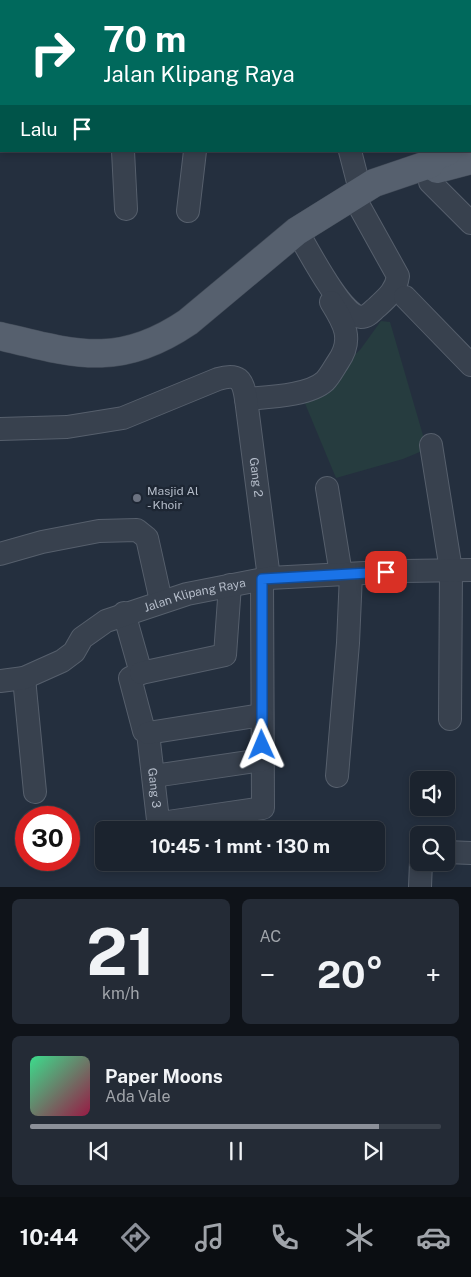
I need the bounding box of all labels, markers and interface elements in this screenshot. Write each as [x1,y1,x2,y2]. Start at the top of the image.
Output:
text: 70 m [103,19,186,60]
icon: right [20,20,85,85]
text: Jalan Klipang Raya [103,61,295,87]
icon: arrive [68,115,96,143]
text: Lalu [20,118,58,140]
street label: Gang 2 [247,457,266,498]
place label: Masjid Al - Khoir [147,484,199,512]
marker: Masjid Al - Khoir [131,492,143,504]
pin [365,551,407,593]
icon: arrive [372,558,400,586]
street label: Jalan Klipang Raya [142,576,247,615]
position arrow [235,718,287,770]
street label: Gang 3 [145,767,164,809]
map controls [410,771,455,871]
button: sound [410,771,455,816]
speed limit sign: 30 [15,806,80,871]
button: search [410,826,455,871]
text: 10:45 · 1 mnt · 130 m [150,835,330,857]
text: 21 [86,913,155,990]
text: AC [260,927,281,946]
text: 20° [317,952,384,997]
text: − [260,958,275,991]
text: + [425,958,441,991]
text: km/h [102,984,140,1003]
text: Paper Moons [105,1065,223,1087]
text: Ada Vale [105,1087,170,1106]
icon: previous [85,1137,113,1165]
icon: pause [222,1137,250,1165]
icon: next [359,1137,387,1165]
icon: directions [118,1220,153,1255]
icon: music [192,1220,227,1255]
icon: phone [267,1220,302,1255]
icon: climate [342,1220,377,1255]
icon: car [416,1220,451,1255]
text: 10:44 [20,1224,78,1250]

